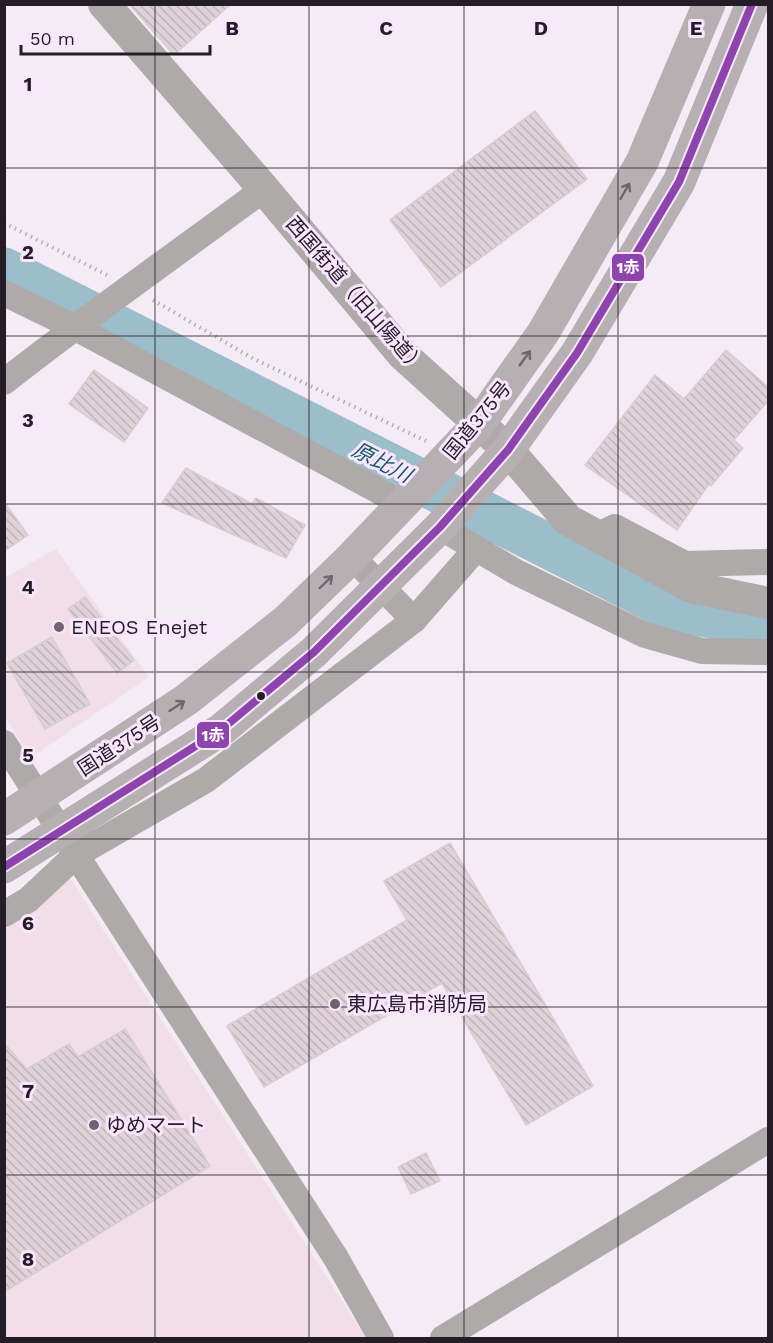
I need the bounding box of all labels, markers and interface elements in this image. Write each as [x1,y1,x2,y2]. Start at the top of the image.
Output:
text: B [225,16,239,40]
text: C [379,16,393,40]
text: D [534,16,548,40]
text: E [690,16,702,40]
scale bar [21,18,210,56]
text: 50 m [30,28,75,49]
text: 1 [24,72,32,96]
one-way arrow [620,183,632,200]
street label: 西国街道（旧山陽道） [281,212,431,378]
text: 2 [22,240,34,264]
line badge: 1赤 [611,253,645,282]
text: 1赤 [617,258,639,277]
one-way arrow [519,351,532,367]
street label: 国道375号 [438,376,516,464]
text: 3 [22,408,34,432]
water label: 原比川 [348,437,418,488]
text: 4 [22,575,35,599]
one-way arrow [319,575,334,589]
place label: ENEOS Enejet [71,615,208,639]
marker: ENEOS Enejet [52,620,66,634]
unlabelled marker [255,690,267,702]
one-way arrow [168,700,185,713]
street label: 国道375号 [73,709,165,781]
line badge: 1赤 [196,721,230,749]
text: 1赤 [202,726,224,745]
text: 5 [22,743,34,767]
text: 6 [22,911,34,935]
place label: 東広島市消防局 [347,992,487,1016]
marker: 東広島市消防局 [328,997,342,1011]
text: 7 [22,1079,34,1103]
place label: ゆめマート [106,1113,206,1137]
marker: ゆめマート [87,1118,101,1132]
text: 8 [22,1247,34,1271]

